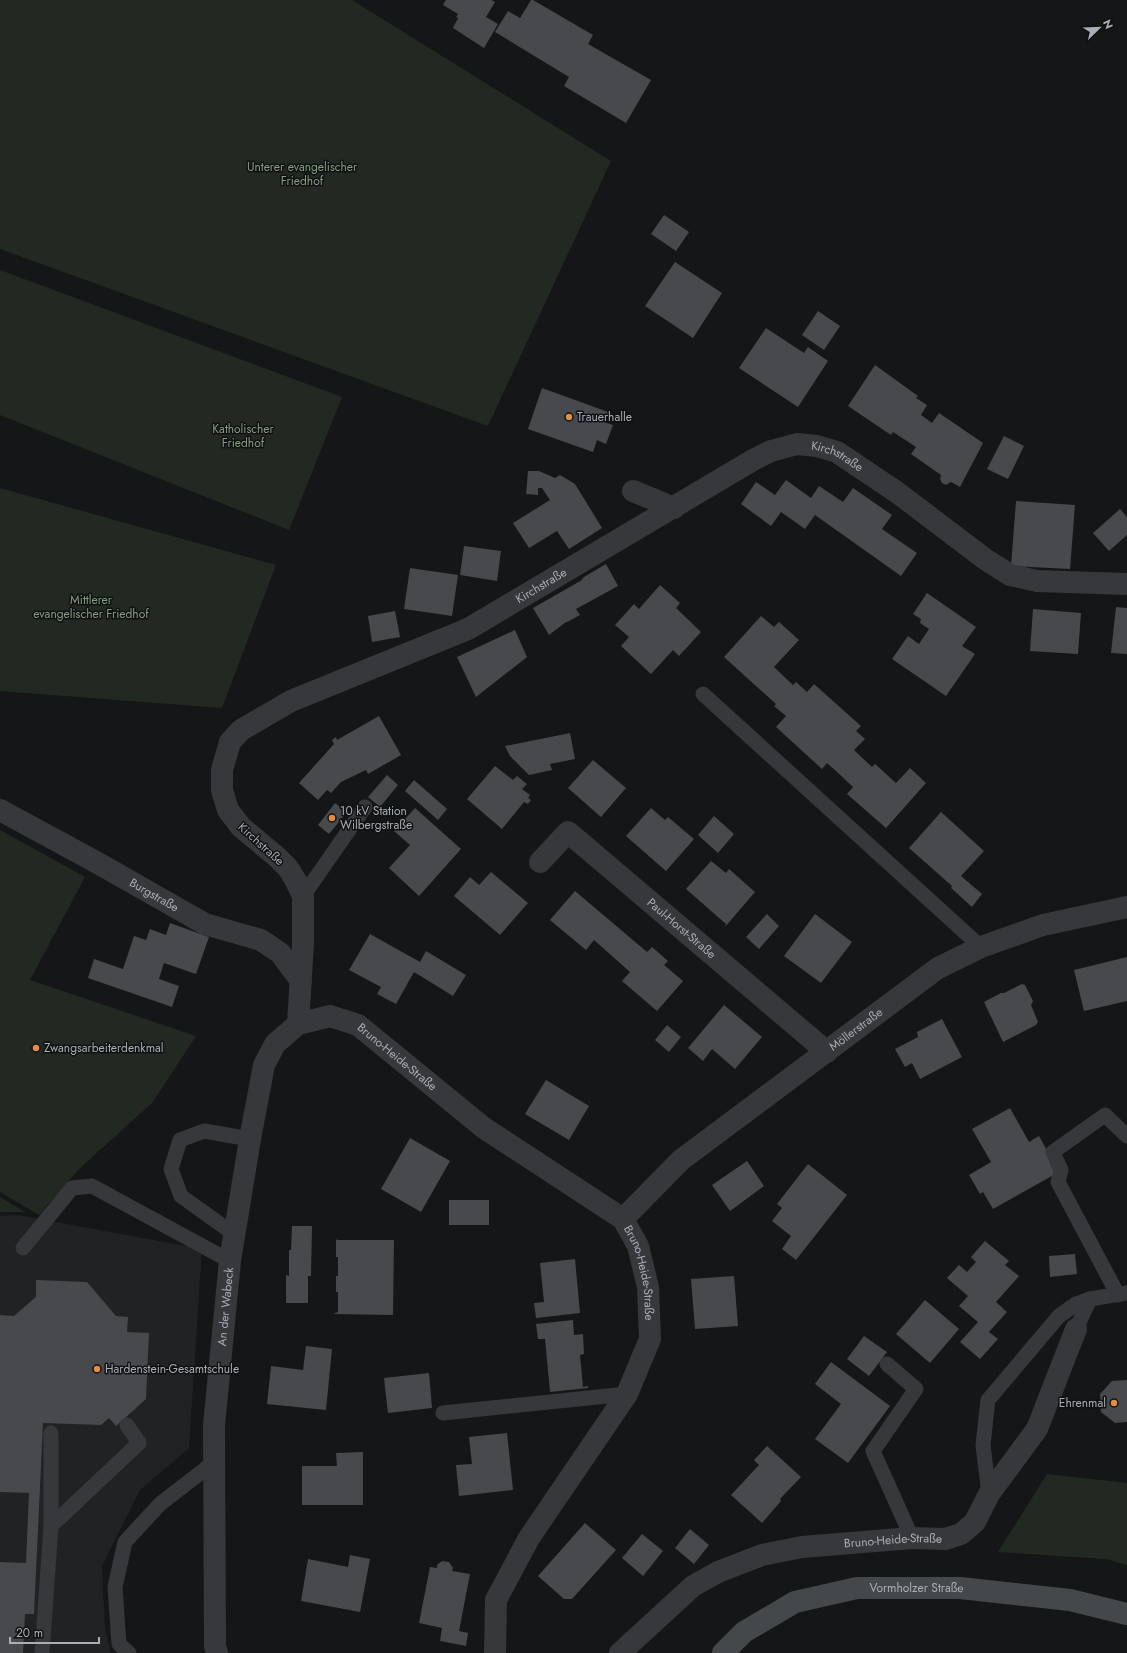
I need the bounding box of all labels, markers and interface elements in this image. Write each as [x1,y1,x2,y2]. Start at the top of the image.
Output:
north arrow [1079,8,1119,48]
text: N [1099,17,1117,31]
park label: Unterer evangelischer Friedhof [247,158,358,190]
place label: Trauerhalle [577,408,632,426]
marker: Trauerhalle [564,412,574,422]
park label: Katholischer Friedhof [212,420,275,452]
street label: Kirchstraße [810,436,867,476]
street label: Kirchstraße [512,563,570,608]
park label: Mittlerer evangelischer Friedhof [33,591,149,623]
place label: 10 kV Station Wilbergstraße [340,802,412,834]
marker: 10 kV Station Wilbergstraße [327,813,337,823]
street label: Kirchstraße [234,818,288,870]
street label: Burgstraße [126,874,182,916]
street label: Paul-Horst-Straße [643,894,720,963]
street label: Möllerstraße [825,1003,886,1055]
street label: Bruno-Heide-Straße [353,1019,441,1095]
place label: Zwangsarbeiterdenkmal [44,1039,164,1057]
marker: Zwangsarbeiterdenkmal [31,1043,41,1053]
street label: Bruno-Heide-Straße [619,1222,658,1321]
street label: An der Wabeck [213,1266,238,1347]
place label: Hardenstein-Gesamtschule [105,1360,239,1378]
marker: Hardenstein-Gesamtschule [92,1364,102,1374]
place label: Ehrenmal [1059,1394,1106,1412]
marker: Ehrenmal [1109,1398,1119,1408]
street label: Bruno-Heide-Straße [843,1529,942,1553]
street label: Vormholzer Straße [869,1579,965,1597]
scale bar [10,1619,99,1645]
text: 20 m [16,1624,43,1642]

